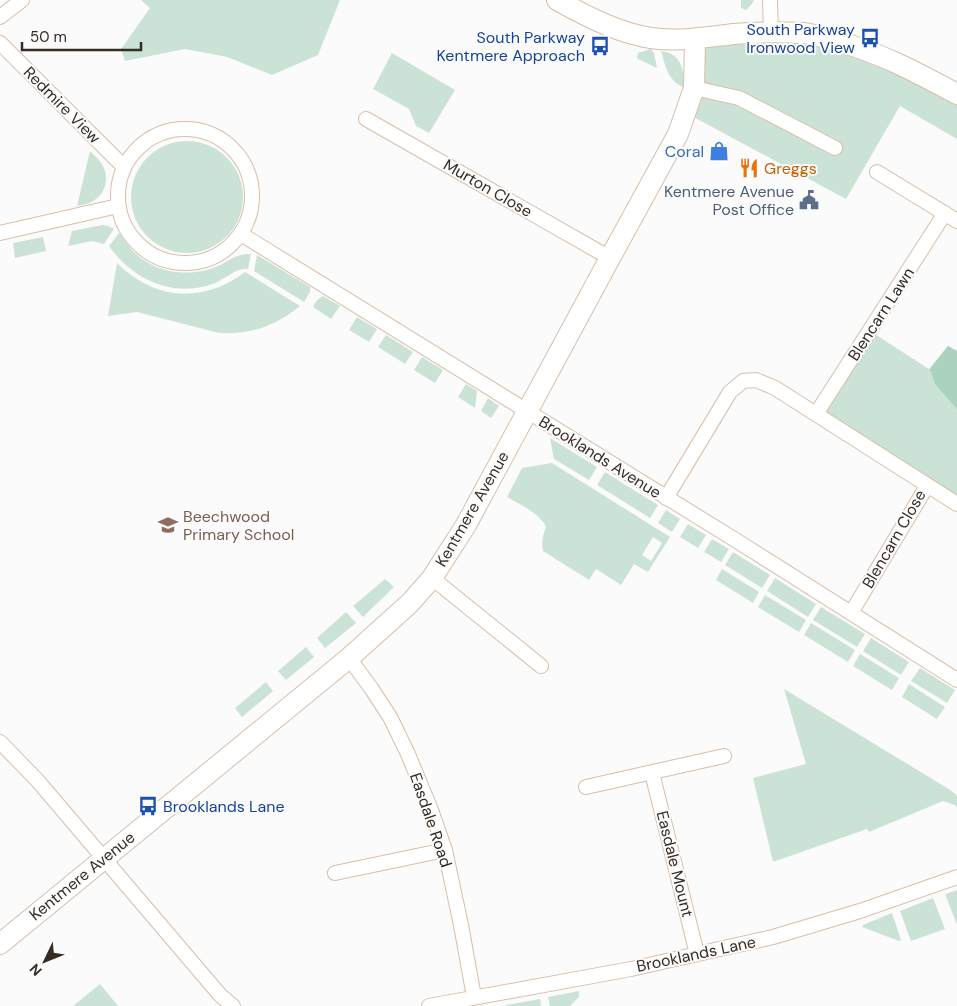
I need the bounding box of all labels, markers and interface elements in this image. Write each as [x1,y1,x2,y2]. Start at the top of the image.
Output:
place label: South Parkway Ironwood View [746,19,855,58]
scale bar [22,20,141,52]
text: 50 m [30,27,67,47]
place label: South Parkway Kentmere Approach [437,27,585,66]
bus stop icon: South Parkway Ironwood View [859,27,881,49]
bus stop icon: South Parkway Kentmere Approach [589,35,611,57]
street label: Redmire View [19,62,105,148]
shop icon: Coral [708,140,730,162]
place label: Coral [665,141,704,162]
street label: Murton Close [440,154,536,222]
restaurant icon: Greggs [738,157,760,179]
place label: Greggs [764,158,817,179]
place label: Kentmere Avenue Post Office [664,181,794,220]
public building icon: Kentmere Avenue Post Office [798,189,820,211]
street label: Blencarn Lawn [843,263,919,365]
street label: Brooklands Avenue [535,411,665,503]
street label: Kentmere Avenue [430,447,514,571]
street label: Blencarn Close [857,486,931,592]
place label: Beechwood Primary School [183,506,294,545]
school or university icon: Beechwood Primary School [157,514,179,536]
street label: Easdale Road [405,770,457,870]
bus stop icon: Brooklands Lane [137,795,159,817]
place label: Brooklands Lane [163,796,285,817]
street label: Easdale Mount [652,809,698,919]
street label: Kentmere Avenue [25,827,139,925]
street label: Brooklands Lane [634,931,758,977]
north arrow [20,936,70,986]
text: N [25,960,46,980]

